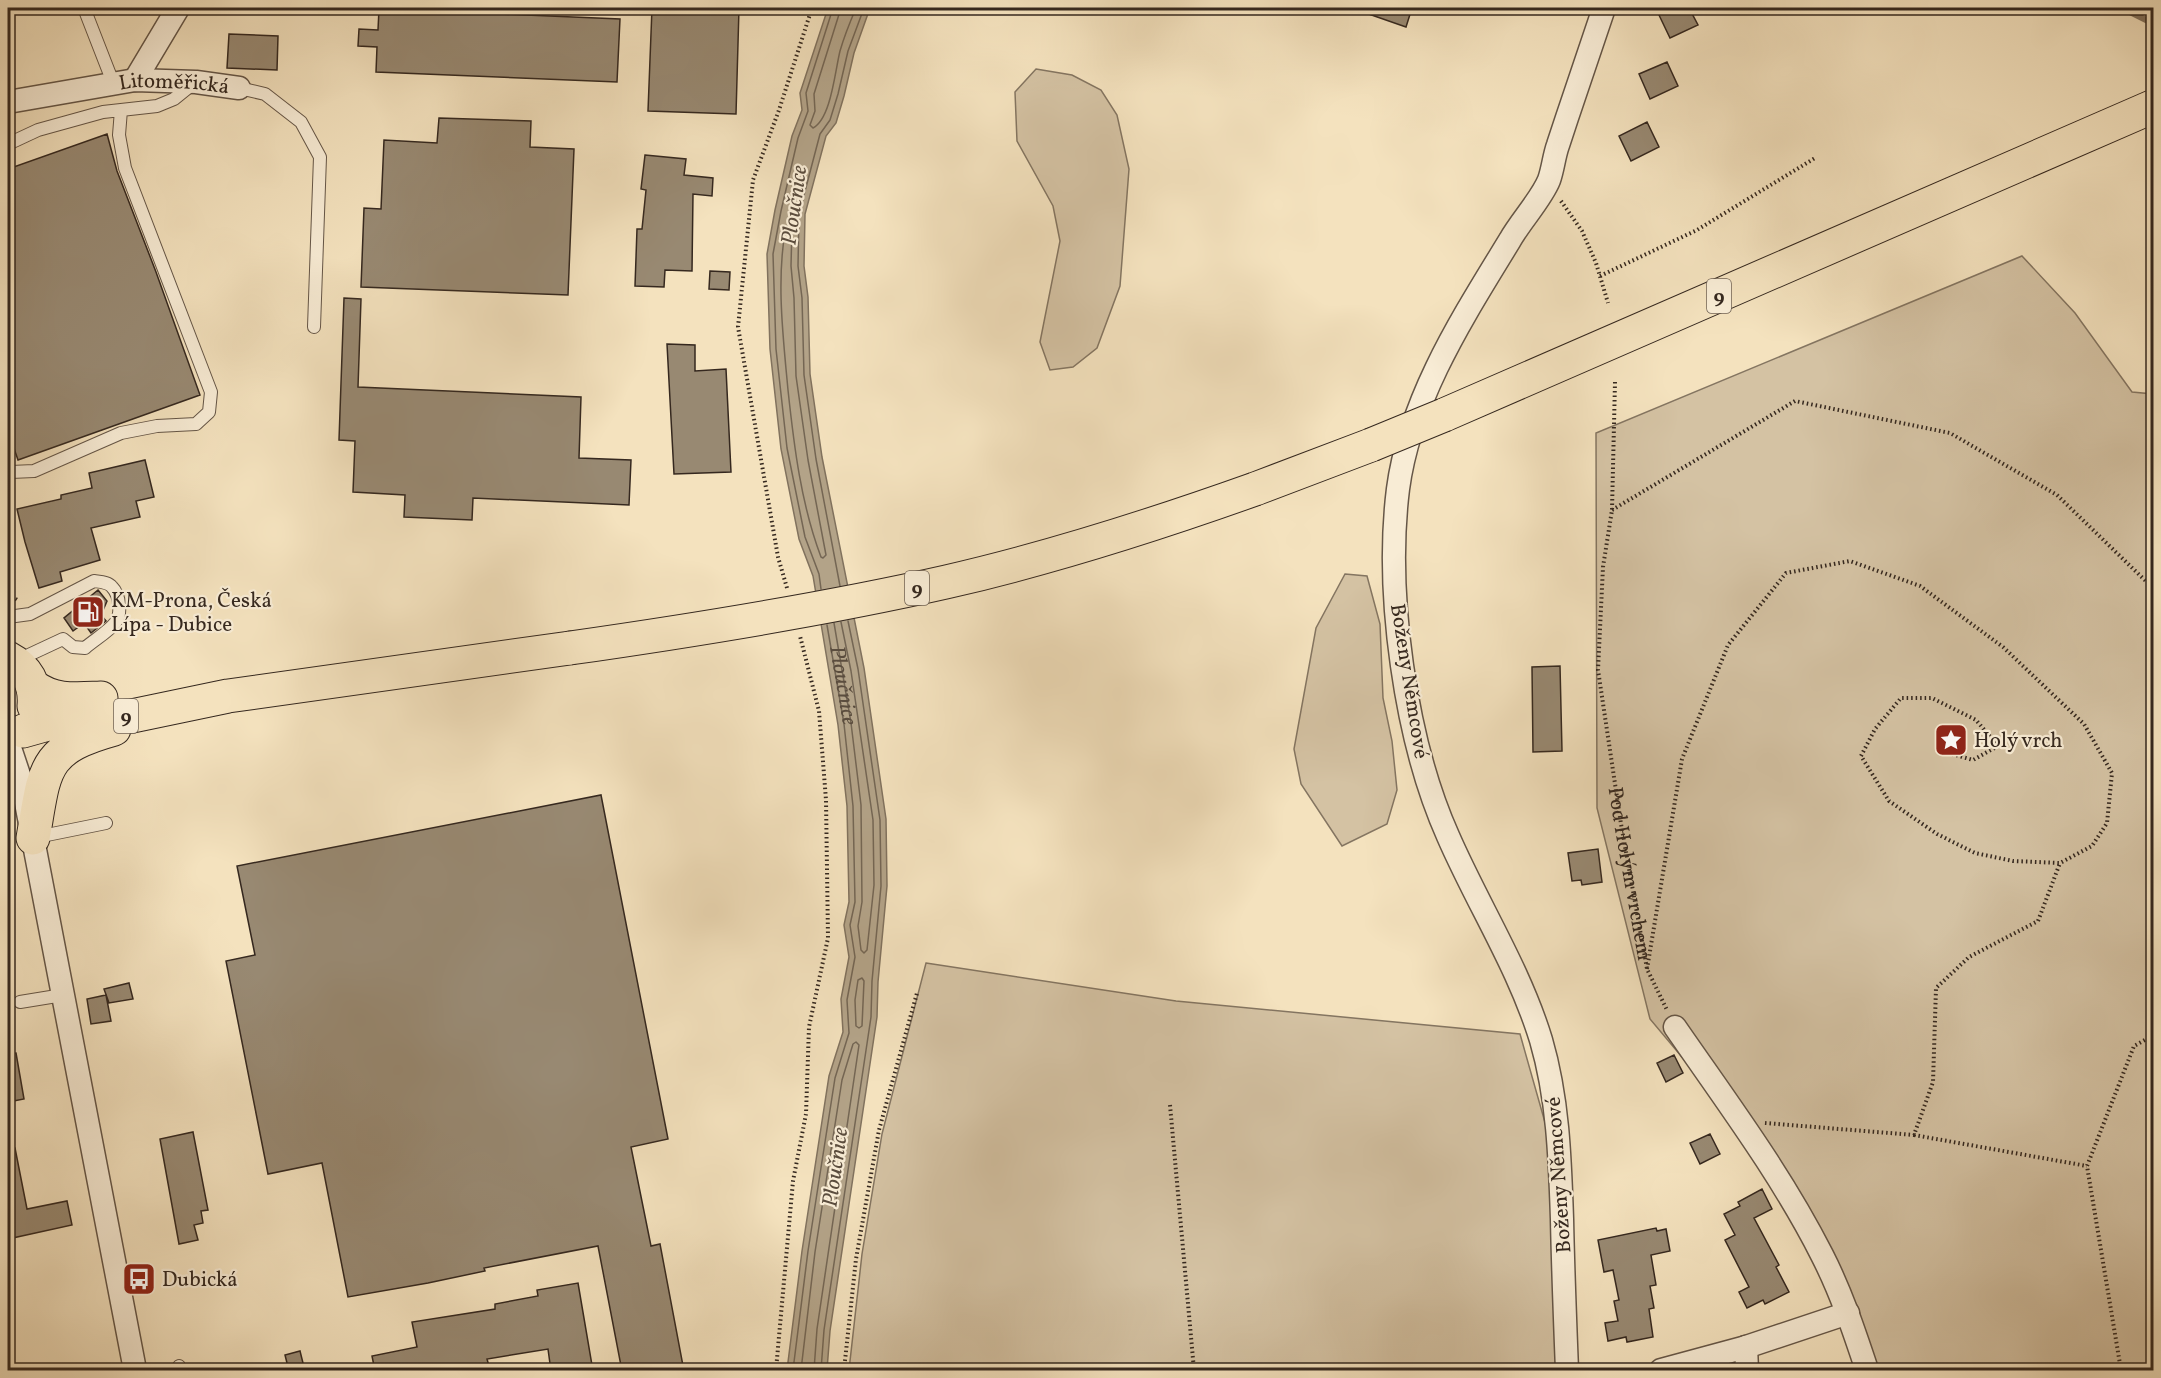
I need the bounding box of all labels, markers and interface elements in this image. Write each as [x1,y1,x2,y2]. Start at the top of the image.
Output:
street label: Litoměřická [117,67,231,102]
water label: Ploučnice [775,164,816,247]
road number: 9 [1707,279,1731,313]
road number: 9 [905,571,929,605]
place label: KM-Prona, Česká Lípa - Dubice [111,587,272,640]
fuel station icon: KM-Prona, Česká Lípa - Dubice [70,594,106,630]
street label: Boženy Němcové [1382,602,1435,761]
water label: Ploučnice [820,643,864,728]
road number: 9 [114,699,138,733]
place icon: Holý vrch [1933,722,1969,758]
place label: Holý vrch [1974,727,2063,756]
street label: Pod Holým vrchem [1600,785,1658,963]
street label: Boženy Němcové [1540,1096,1579,1254]
water label: Ploučnice [816,1126,857,1209]
bus stop icon: Dubická [121,1261,157,1297]
place label: Dubická [162,1266,238,1295]

